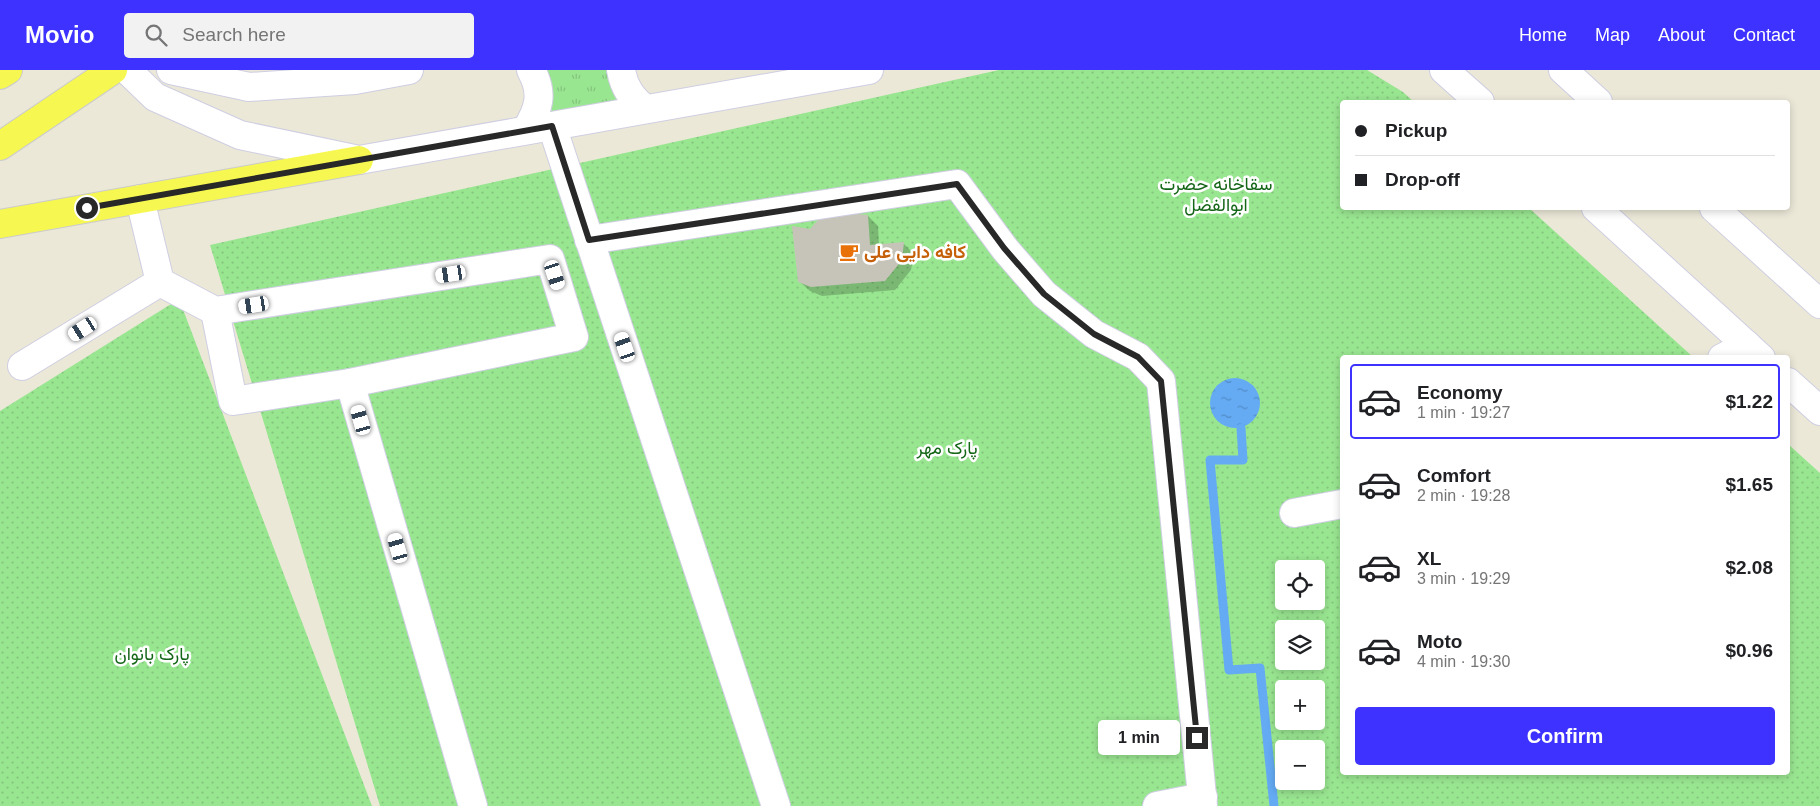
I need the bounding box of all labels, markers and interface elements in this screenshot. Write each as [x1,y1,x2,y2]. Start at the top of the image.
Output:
search box [124,13,474,58]
text: Movio [25,21,94,48]
icon: search [142,21,170,49]
text: Search here [182,24,286,45]
text: Home [1519,25,1567,45]
text: Map [1595,25,1630,45]
text: About [1658,25,1705,45]
text: Contact [1733,25,1795,45]
text: Pickup [1385,120,1447,141]
text: Drop-off [1385,169,1460,190]
park label: سقاخانه حضرت ابوالفضل [1160,174,1272,216]
route start [76,197,98,219]
cafe icon: کافه دایی علی [838,241,860,263]
place label: کافه دایی علی [864,242,966,263]
car [543,258,566,292]
car [435,264,466,284]
car [238,295,269,315]
car [66,315,99,343]
car [613,330,636,364]
icon: car [1357,379,1402,424]
text: Economy [1417,382,1503,403]
text: $1.22 [1725,391,1773,412]
car [349,404,372,436]
text: 1 min · 19:27 [1417,404,1510,421]
park label: پارک مهر [915,438,978,460]
icon: car [1357,462,1402,507]
text: Comfort [1417,465,1491,486]
text: $1.65 [1725,474,1773,495]
text: 2 min · 19:28 [1417,487,1510,504]
car [386,532,409,564]
icon: car [1357,545,1402,590]
text: XL [1417,548,1441,569]
text: $2.08 [1725,557,1773,578]
map controls [1275,560,1325,790]
button: locate [1275,560,1325,610]
text: 3 min · 19:29 [1417,570,1510,587]
button: layers [1275,620,1325,670]
icon: car [1357,628,1402,673]
text: Moto [1417,631,1462,652]
text: $0.96 [1725,640,1773,661]
park label: پارک بانوان [114,644,190,666]
text: 4 min · 19:30 [1417,653,1510,670]
button: + [1275,680,1325,730]
button: Confirm [1355,707,1775,765]
callout: 1 min [1097,720,1180,756]
route end [1186,727,1208,749]
text: 1 min [1118,729,1160,746]
button: − [1275,740,1325,790]

